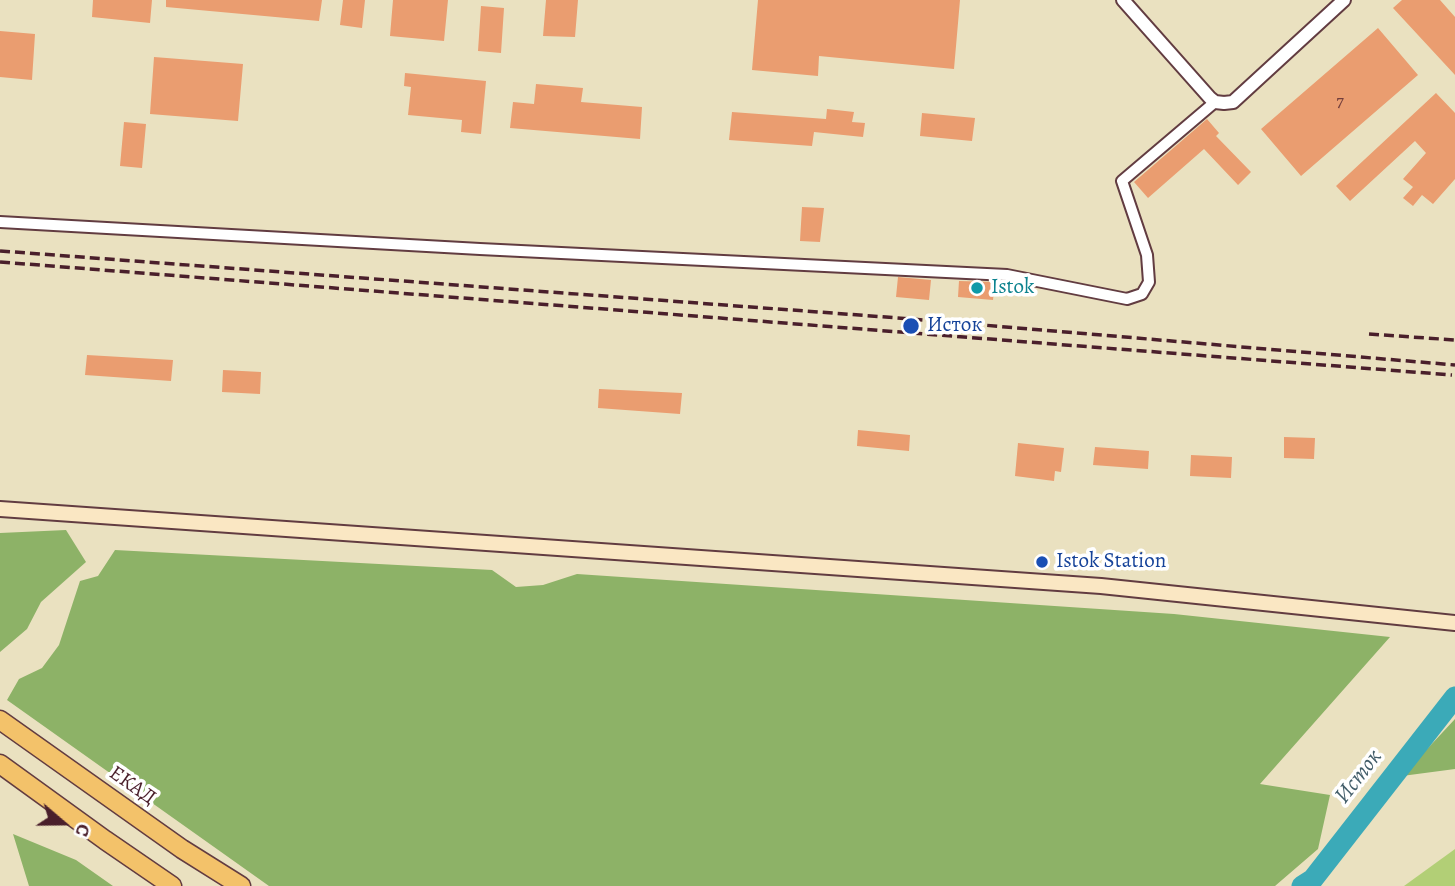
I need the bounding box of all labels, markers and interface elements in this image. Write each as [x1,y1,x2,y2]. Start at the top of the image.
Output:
house number: 7 [1336,91,1344,113]
place label: Istok [991,275,1034,301]
marker: Istok [969,280,985,296]
place label: Исток [927,313,982,339]
marker: Исток [901,316,921,336]
place label: Istok Station [1056,549,1166,575]
marker: Istok Station [1034,554,1050,570]
water label: Исток [1329,744,1389,810]
street label: ЕКАД [104,761,160,811]
north arrow [28,788,98,858]
text: С [69,820,97,840]

